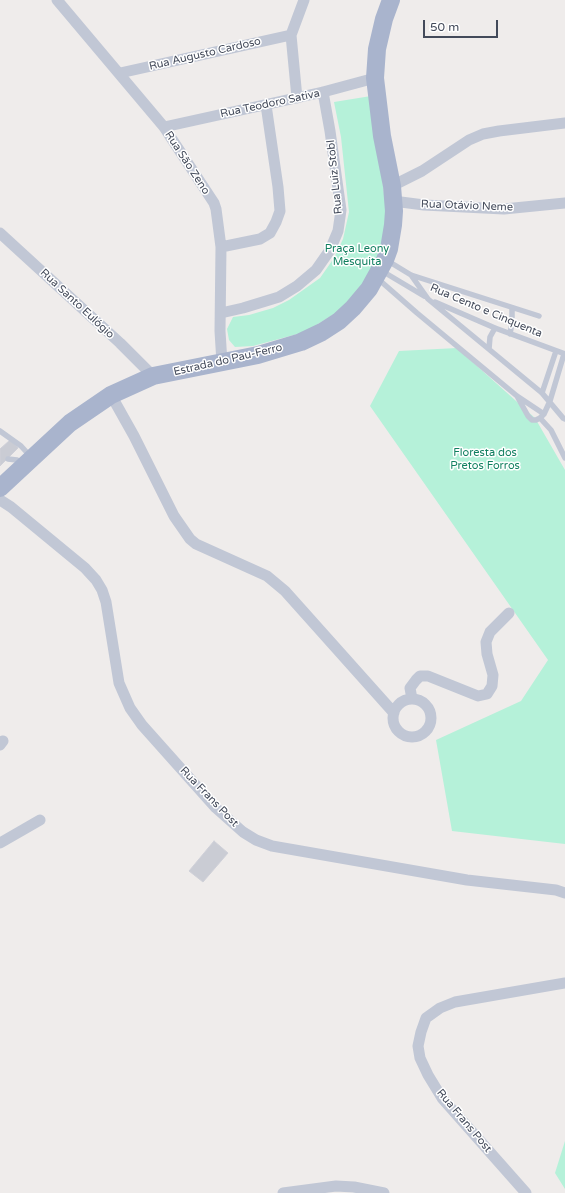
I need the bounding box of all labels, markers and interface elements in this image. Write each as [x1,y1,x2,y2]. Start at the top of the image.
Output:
scale bar [425,12,500,38]
text: 50 m [430,20,459,34]
street label: Rua Augusto Cardoso [148,35,262,73]
street label: Rua Teodoro Sativa [219,87,321,121]
street label: Rua São Zeno [162,129,212,197]
street label: Rua Luiz Stobl [325,139,345,215]
street label: Rua Otávio Neme [421,198,513,214]
park label: Praça Leony Mesquita [325,242,389,268]
street label: Rua Santo Eulógio [37,266,117,342]
street label: Rua Cento e Cinquenta [428,281,544,341]
street label: Estrada do Pau-Ferro [172,341,284,379]
park label: Floresta dos Pretos Forros [450,446,520,472]
street label: Rua Frans Post [177,764,241,830]
street label: Rua Frans Post [434,1087,494,1155]

